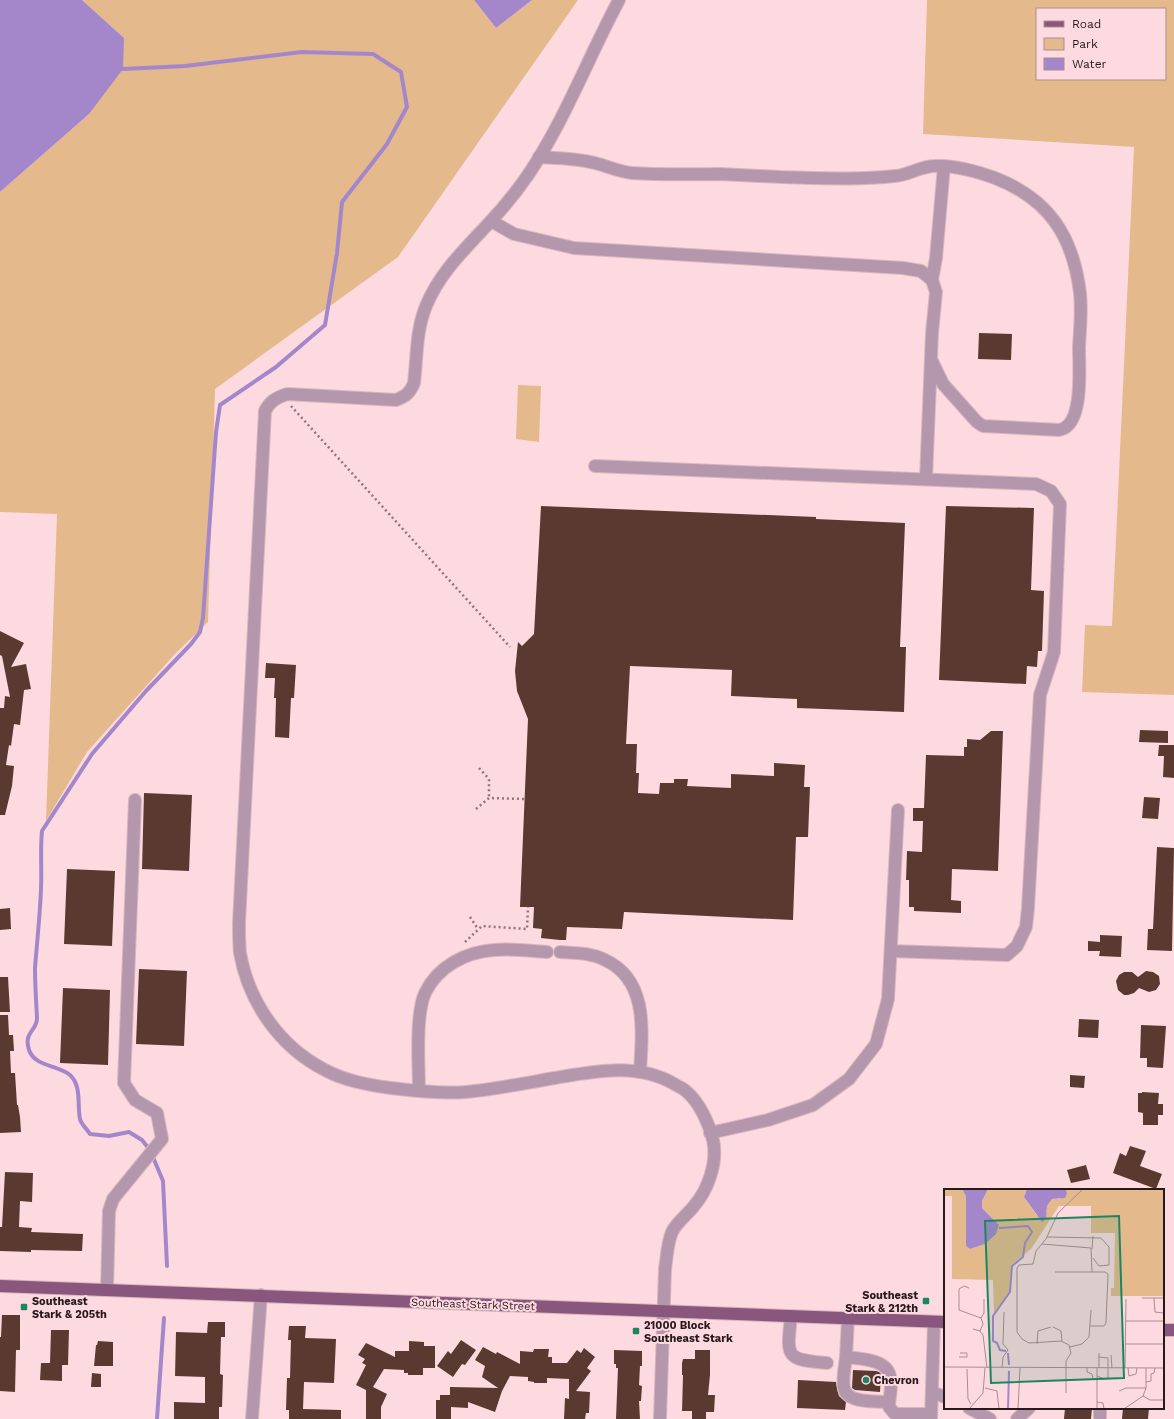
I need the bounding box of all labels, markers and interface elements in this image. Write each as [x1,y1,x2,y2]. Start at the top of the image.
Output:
legend [1036,8,1166,80]
text: Road [1072,17,1101,31]
text: Park [1072,37,1098,51]
text: Water [1072,57,1107,71]
inset map [944,1189,1164,1409]
place label: Southeast Stark & 212th [845,1289,918,1315]
place label: Southeast Stark & 205th [32,1295,107,1321]
street label: Southeast Stark Street [411,1296,535,1313]
marker: Southeast Stark & 212th [921,1296,931,1306]
marker: Southeast Stark & 205th [19,1302,29,1312]
place label: 21000 Block Southeast Stark [644,1319,733,1345]
marker: 21000 Block Southeast Stark [631,1326,641,1336]
place label: Chevron [874,1374,919,1387]
marker: Chevron [861,1375,871,1385]

